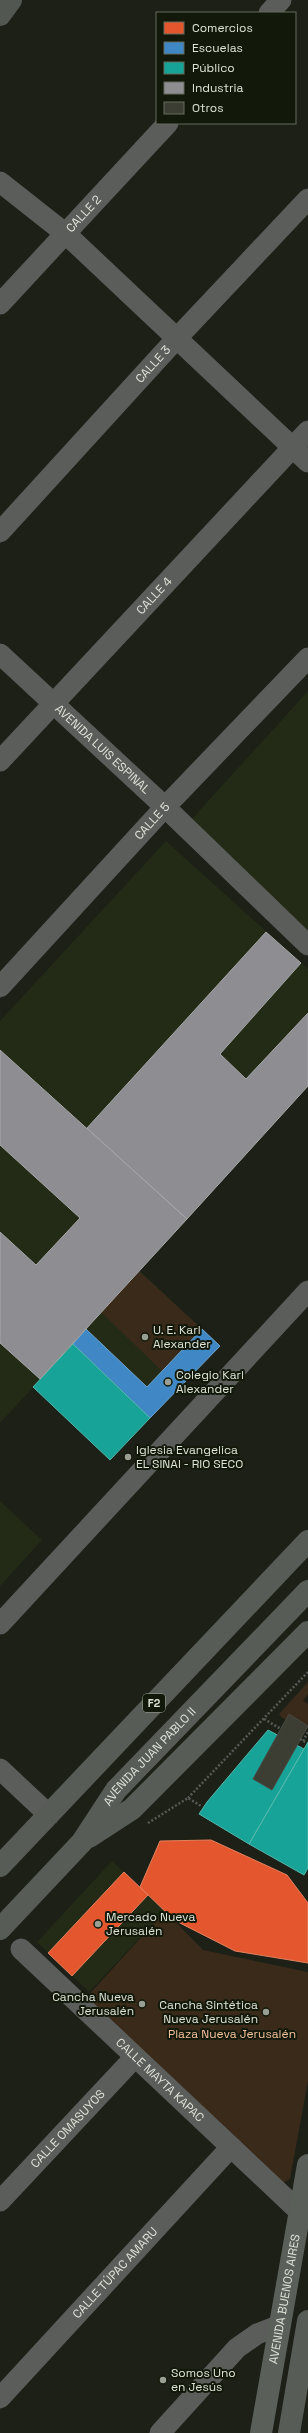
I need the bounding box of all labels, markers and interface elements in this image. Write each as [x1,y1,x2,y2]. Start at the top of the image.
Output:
legend [156,12,296,124]
text: Comercios [192,20,253,36]
text: Escuelas [192,40,243,56]
text: Público [192,60,235,76]
text: Industria [192,80,244,96]
text: Otros [192,100,224,116]
street label: CALLE 2 [62,192,105,236]
street label: CALLE 3 [132,342,174,386]
street label: CALLE 4 [133,573,176,618]
street label: AVENIDA LUIS ESPINAL [52,701,154,798]
street label: CALLE 5 [131,799,173,843]
place label: U. E. Karl Alexander [153,1322,211,1352]
marker: U. E. Karl Alexander [140,1332,150,1342]
place label: Colegio Karl Alexander [176,1367,244,1397]
marker: Colegio Karl Alexander [163,1377,173,1387]
place label: Iglesia Evangelica EL SINAI - RIO SECO [136,1442,243,1472]
marker: Iglesia Evangelica EL SINAI - RIO SECO [123,1452,133,1462]
road number: F2 [143,1694,165,1712]
street label: AVENIDA JUAN PABLO II [100,1704,200,1809]
place label: Mercado Nueva Jerusalén [106,1909,195,1939]
marker: Mercado Nueva Jerusalén [93,1919,103,1929]
place label: Cancha Nueva Jerusalén [52,1989,134,2019]
place label: Cancha Sintética Nueva Jerusalén [159,1997,258,2027]
marker: Cancha Nueva Jerusalén [137,1999,147,2009]
marker: Cancha Sintética Nueva Jerusalén [261,2007,271,2017]
park label: Plaza Nueva Jerusalén [168,2026,296,2042]
street label: CALLE MAYTA KAPAC [112,2034,208,2126]
street label: CALLE OMASUYOS [27,2086,108,2171]
street label: CALLE TÚPAC AMARU [69,2224,161,2322]
street label: AVENIDA BUENOS AIRES [265,2233,304,2365]
place label: Somos Uno en Jesús [171,2365,236,2395]
marker: Somos Uno en Jesús [158,2375,168,2385]

